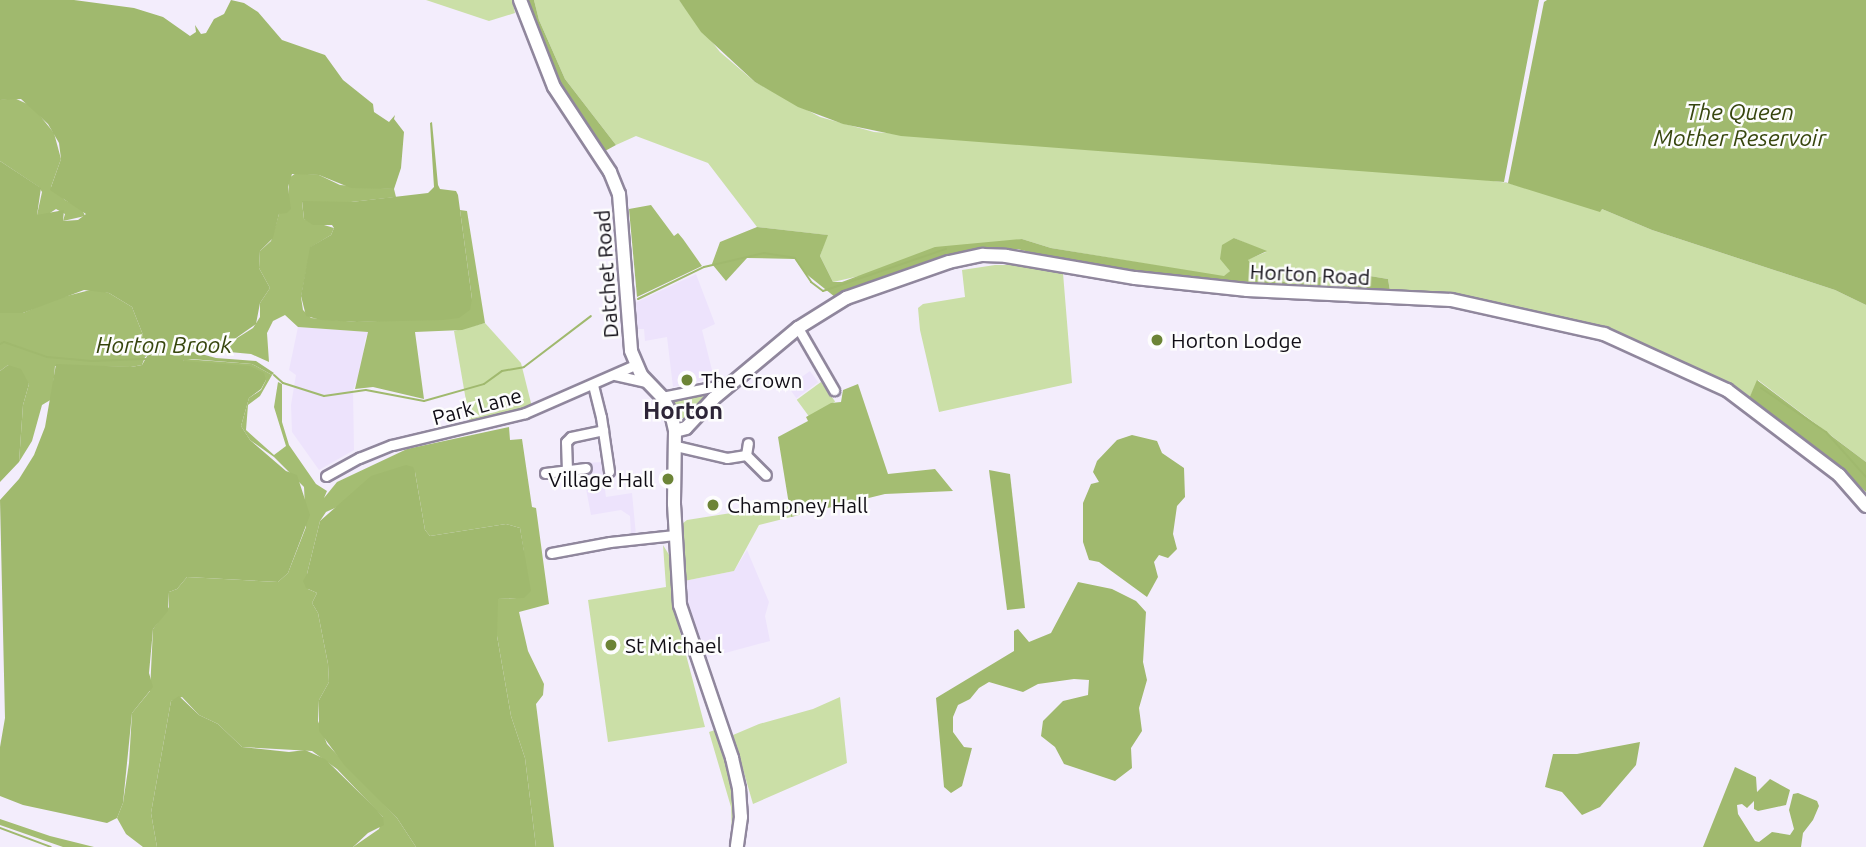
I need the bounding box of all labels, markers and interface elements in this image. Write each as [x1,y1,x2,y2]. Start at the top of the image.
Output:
water label: The Queen Mother Reservoir [1654,98,1826,152]
street label: Datchet Road [589,209,623,339]
street label: Horton Road [1249,258,1371,290]
place label: Horton Lodge [1171,327,1302,353]
water label: Horton Brook [96,331,232,359]
marker: Horton Lodge [1149,332,1165,348]
place label: The Crown [701,367,802,393]
marker: The Crown [679,372,695,388]
street label: Park Lane [429,382,525,430]
district label: Horton [643,397,723,425]
place label: Village Hall [548,466,654,492]
marker: Village Hall [660,471,676,487]
place label: Champney Hall [727,492,868,518]
marker: Champney Hall [705,497,721,513]
place label: St Michael [625,632,722,658]
marker: St Michael [603,637,619,653]

